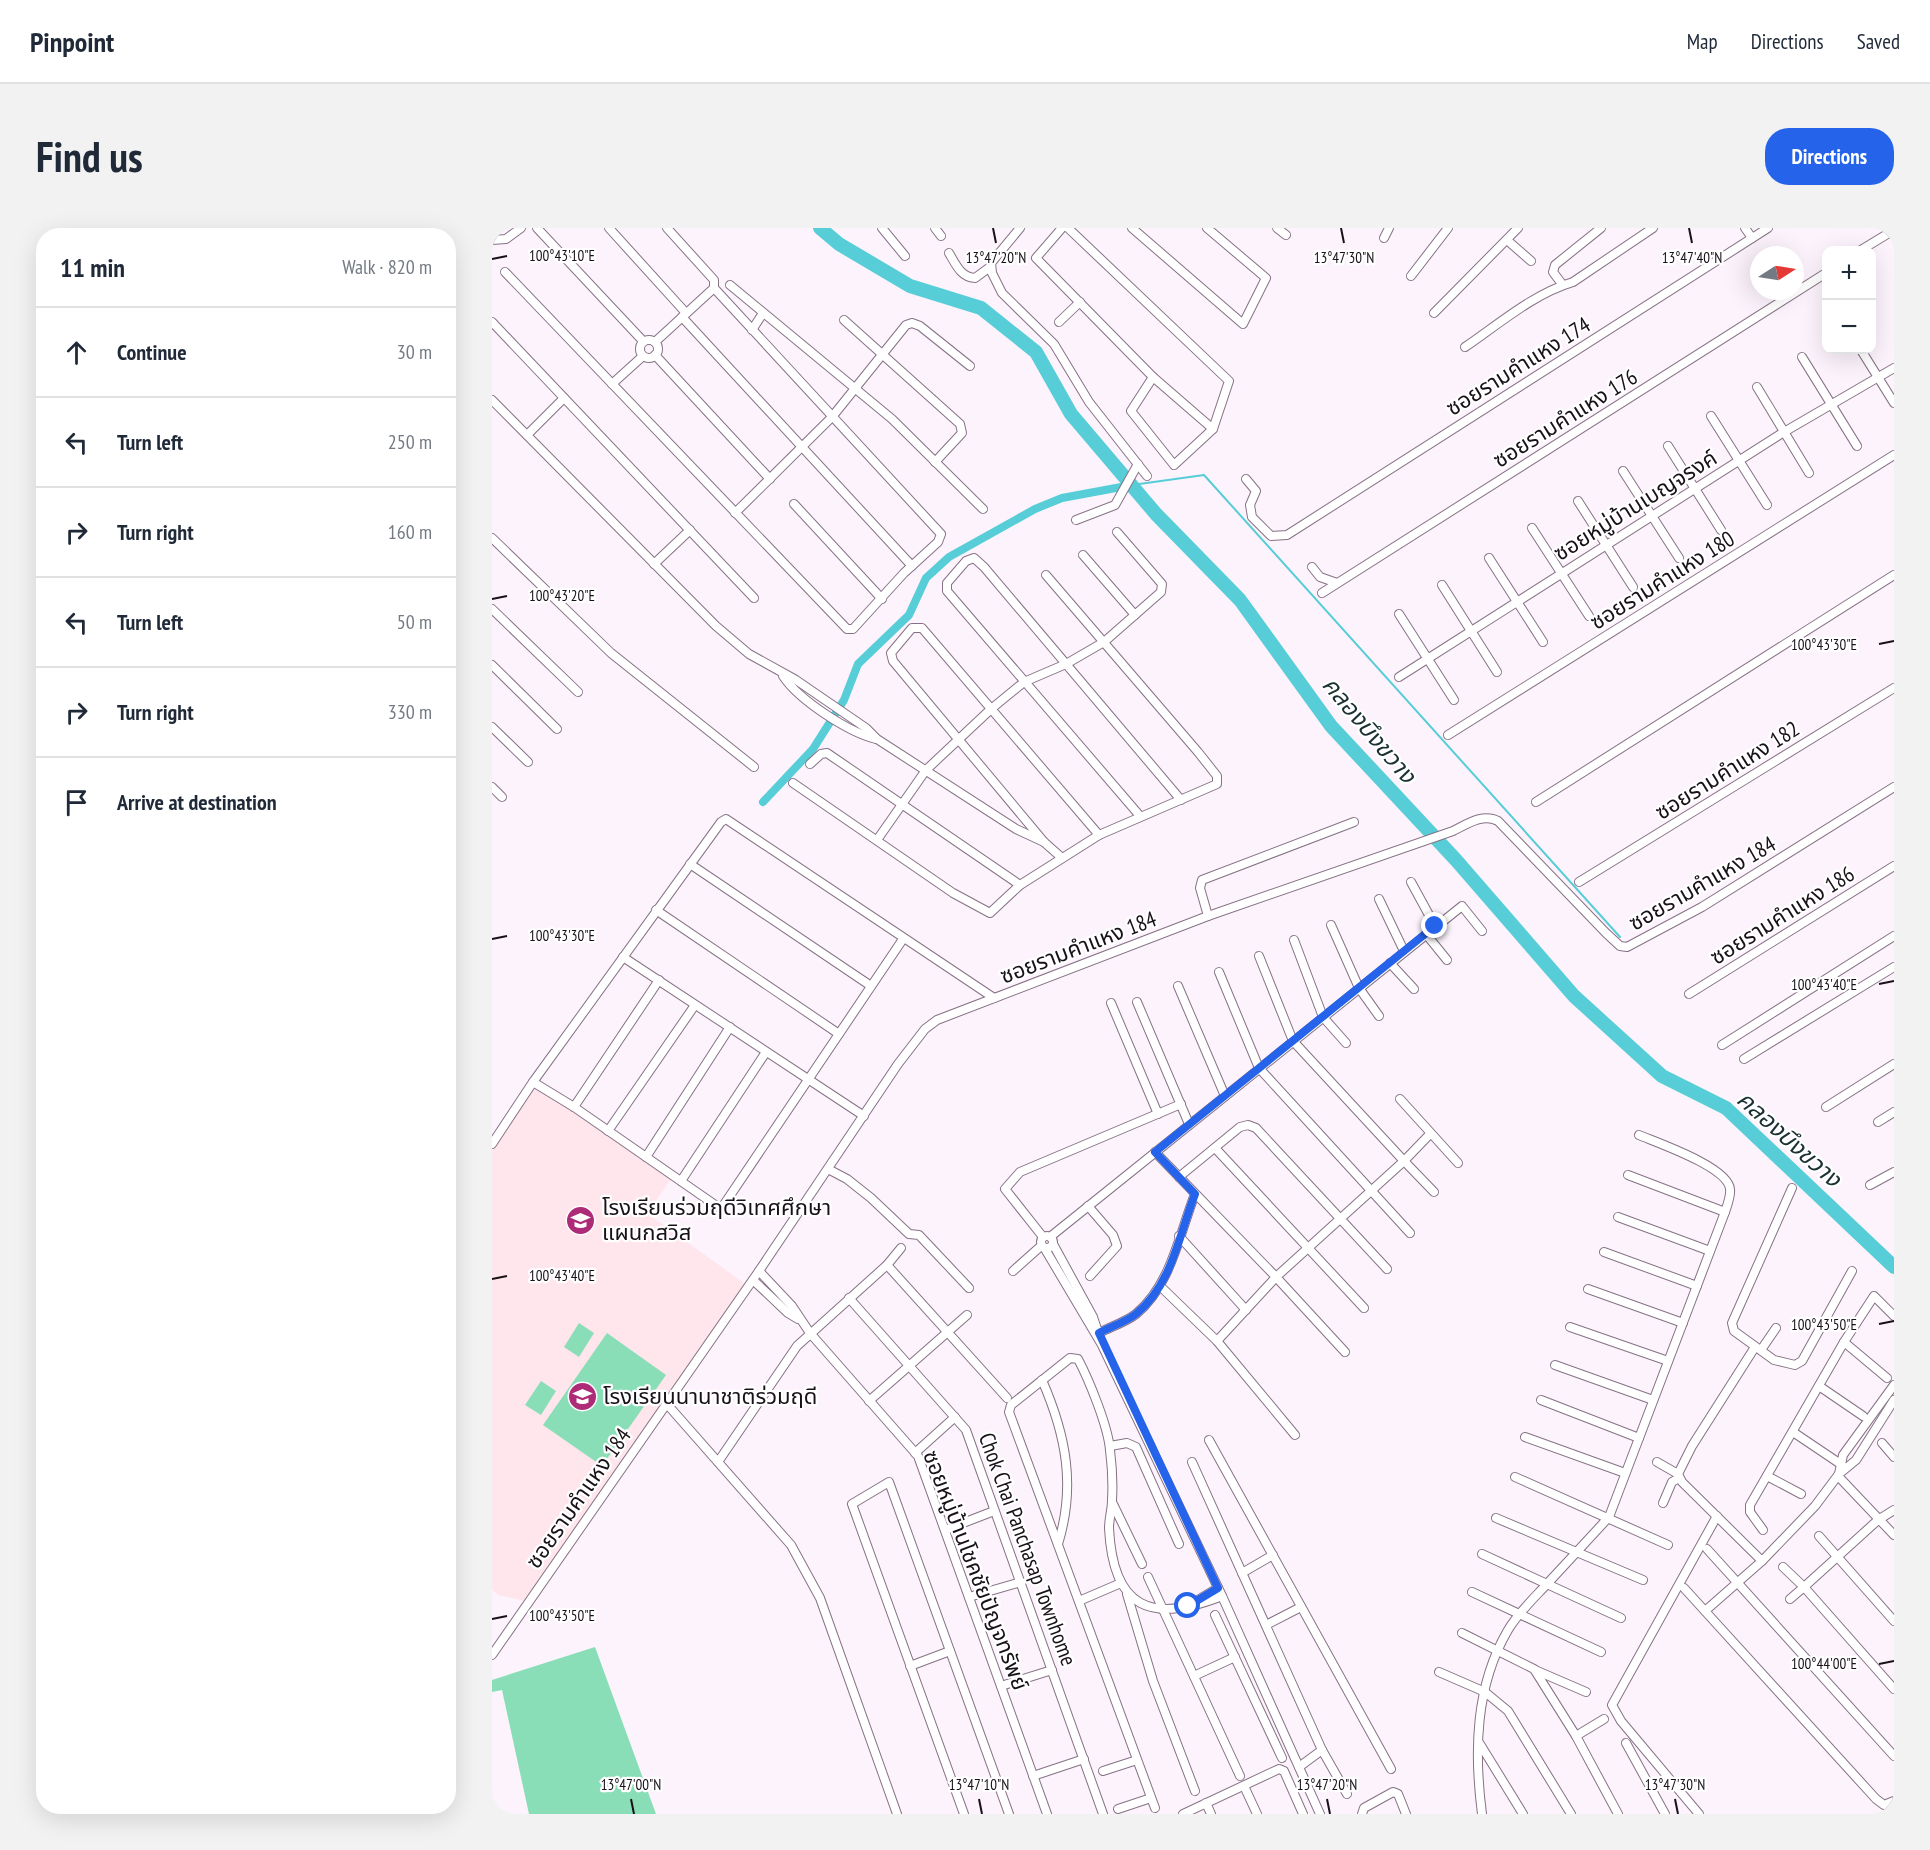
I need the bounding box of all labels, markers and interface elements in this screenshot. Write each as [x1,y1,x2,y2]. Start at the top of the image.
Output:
text: Pinpoint [30,23,114,60]
text: Map [1687,28,1718,55]
text: Directions [1751,28,1824,55]
text: Saved [1857,28,1900,55]
button: Directions [1765,128,1894,185]
text: Find us [36,129,143,184]
text: 100°43'10"E [529,246,595,265]
north arrow [1750,246,1804,300]
map controls [1822,246,1876,354]
button: + [1822,246,1876,300]
text: 13°47'20"N [966,248,1026,267]
text: 13°47'30"N [1314,248,1374,267]
text: 13°47'40"N [1662,248,1722,267]
text: 11 min [60,251,125,284]
text: Walk · 820 m [342,254,432,280]
button: − [1822,300,1876,354]
street label: ซอยรามคำแหง 174 [1441,310,1596,422]
icon: ahead [60,336,93,369]
text: Continue [117,338,187,366]
text: 30 m [397,339,432,365]
street label: ซอยรามคำแหง 176 [1488,362,1642,474]
icon: left [60,426,93,459]
text: Turn left [117,428,183,456]
text: 250 m [388,429,432,455]
street label: ซอยหมู่บ้านเบญจรงค์ [1548,443,1722,567]
icon: right [60,516,93,549]
text: Turn right [117,518,194,546]
text: 160 m [388,519,432,545]
street label: ซอยรามคำแหง 180 [1585,524,1740,636]
text: 100°43'20"E [529,586,595,605]
icon: left [60,606,93,639]
text: Turn left [117,608,183,636]
text: 50 m [397,609,432,635]
text: 100°43'30"E [1791,635,1857,654]
water label: คลองบึงขวาง [1316,670,1424,790]
icon: right [60,696,93,729]
text: Turn right [117,698,194,726]
text: 330 m [388,699,432,725]
street label: ซอยรามคำแหง 182 [1650,714,1804,826]
icon: arrive [60,786,93,819]
text: Arrive at destination [117,788,277,816]
street label: ซอยรามคำแหง 184 [1623,830,1781,936]
street label: ซอยรามคำแหง 186 [1705,859,1859,971]
street label: ซอยรามคำแหง 184 [996,904,1160,990]
route end [1421,912,1447,938]
text: 100°43'30"E [529,926,595,945]
text: 100°43'40"E [1791,975,1857,994]
water label: คลองบึงขวาง [1731,1084,1849,1194]
place label: โรงเรียนร่วมฤดีวิเทศศึกษา แผนกสวิส [602,1193,831,1246]
school or university icon: โรงเรียนร่วมฤดีวิเทศศึกษา แผนกสวิส [565,1204,597,1236]
text: 100°43'40"E [529,1266,595,1285]
text: 100°43'50"E [1791,1315,1857,1334]
school or university icon: โรงเรียนนานาชาติร่วมฤดี [566,1380,598,1412]
place label: โรงเรียนนานาชาติร่วมฤดี [603,1382,817,1410]
street label: ซอยรามคำแหง 184 [519,1422,637,1574]
street label: Chok Chai Panchasap Townhome [973,1429,1083,1669]
street label: ซอยหมู่บ้านโชคชัยปัญจทรัพย์ [917,1446,1035,1694]
route start [1174,1592,1200,1618]
text: 100°43'50"E [529,1606,595,1625]
text: 100°44'00"E [1791,1654,1857,1673]
text: 13°47'00"N [601,1775,661,1794]
text: 13°47'10"N [949,1775,1009,1794]
text: 13°47'20"N [1297,1775,1357,1794]
text: 13°47'30"N [1645,1775,1705,1794]

